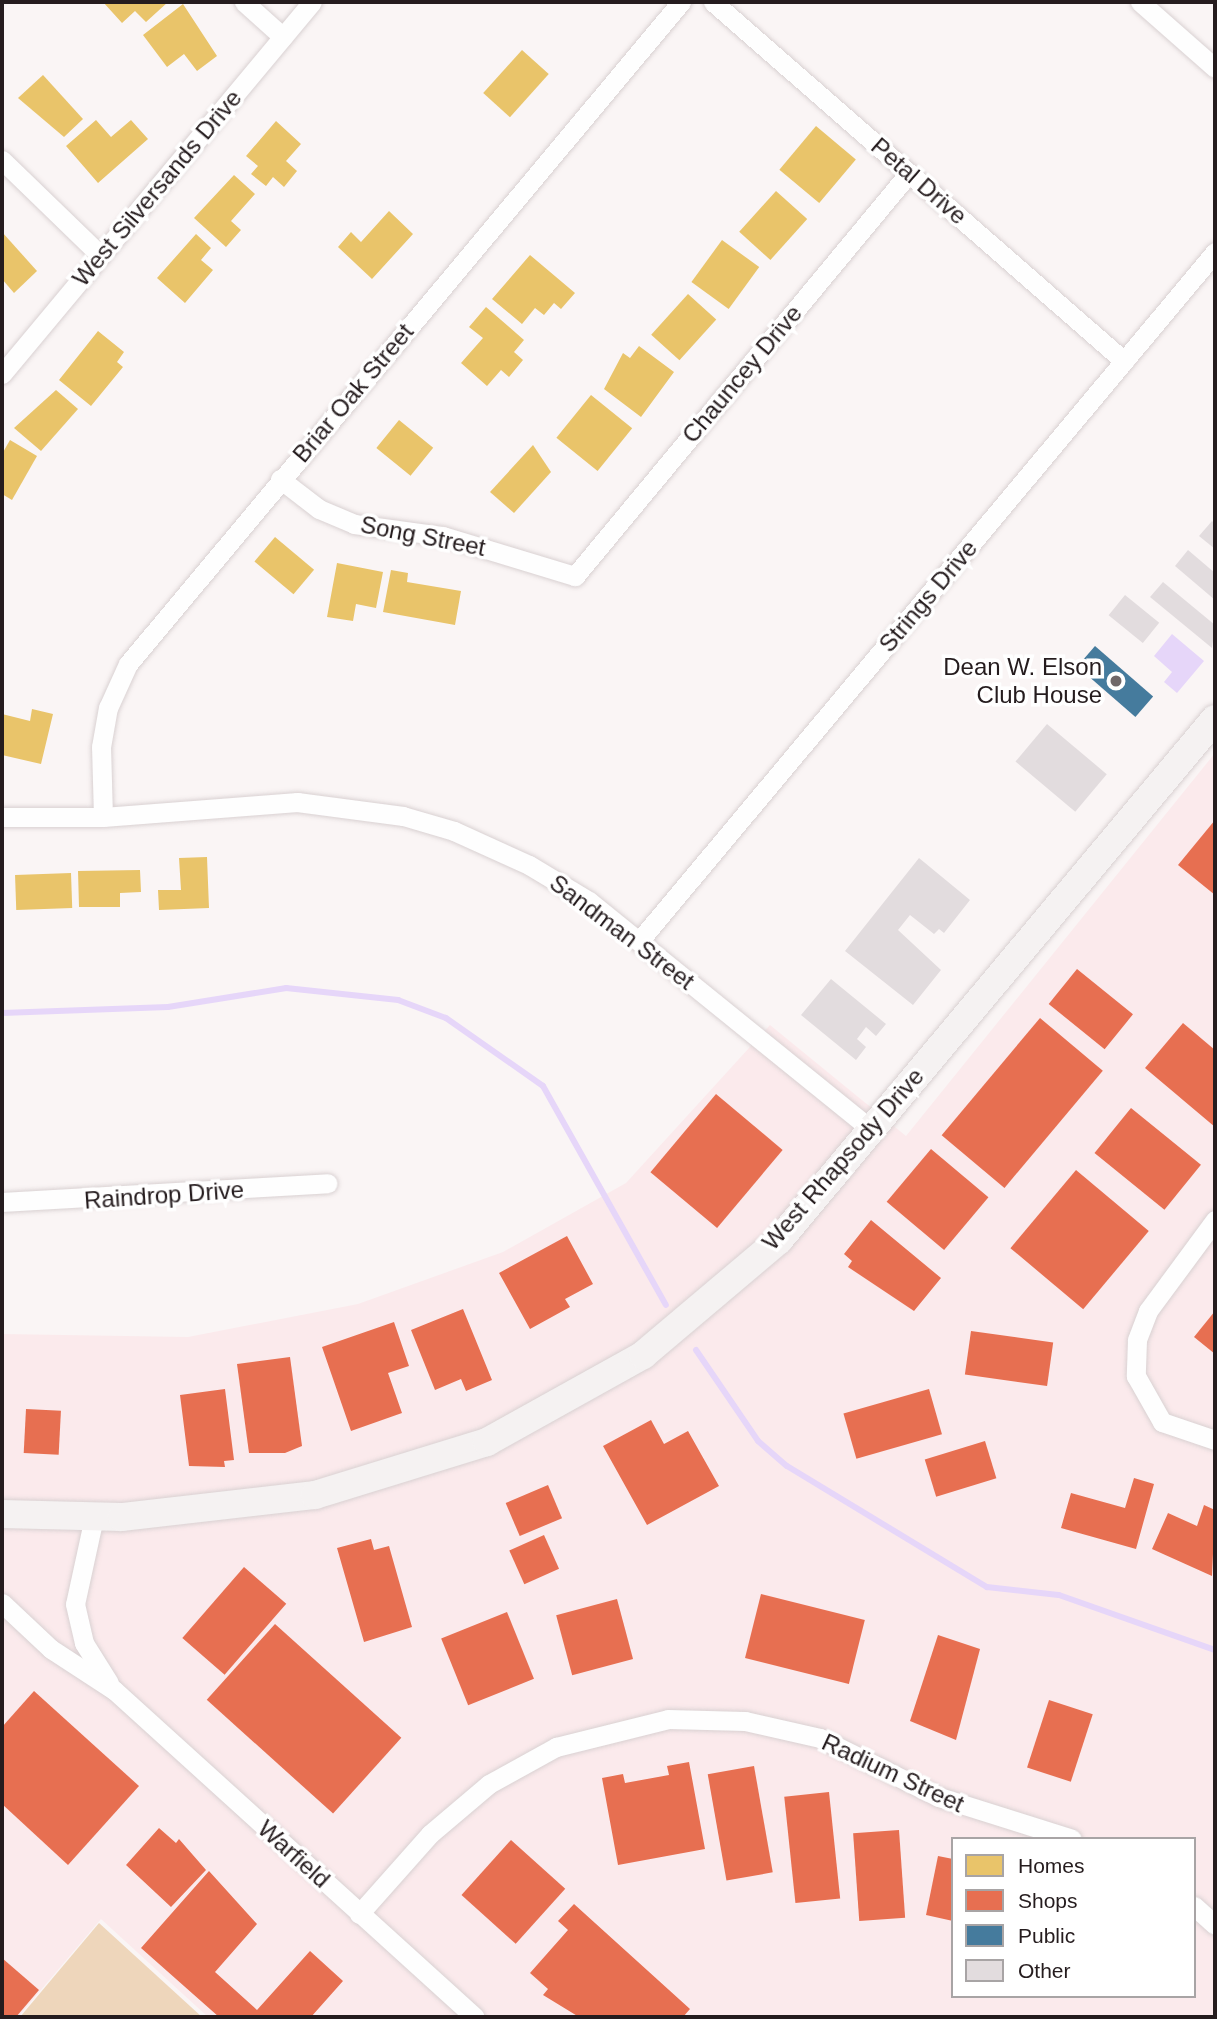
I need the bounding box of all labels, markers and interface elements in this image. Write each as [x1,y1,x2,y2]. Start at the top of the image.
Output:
street label: West Silversands Drive [66,84,248,292]
street label: Petal Drive [865,132,973,230]
street label: Chauncey Drive [676,299,808,449]
street label: Briar Oak Street [287,318,419,468]
street label: Song Street [358,510,488,562]
street label: Strings Drive [873,534,983,658]
place label: Dean W. Elson Club House [943,653,1102,709]
marker: Dean W. Elson Club House [1108,673,1124,689]
street label: Sandman Street [544,868,700,996]
street label: West Rhapsody Drive [756,1062,930,1256]
street label: Raindrop Drive [83,1175,245,1215]
street label: Radium Street [817,1728,969,1818]
street label: Warfield [252,1814,336,1894]
legend [951,1837,1196,1998]
text: Homes [1018,1854,1085,1877]
text: Shops [1018,1889,1078,1912]
text: Public [1018,1924,1075,1947]
text: Other [1018,1959,1071,1982]

